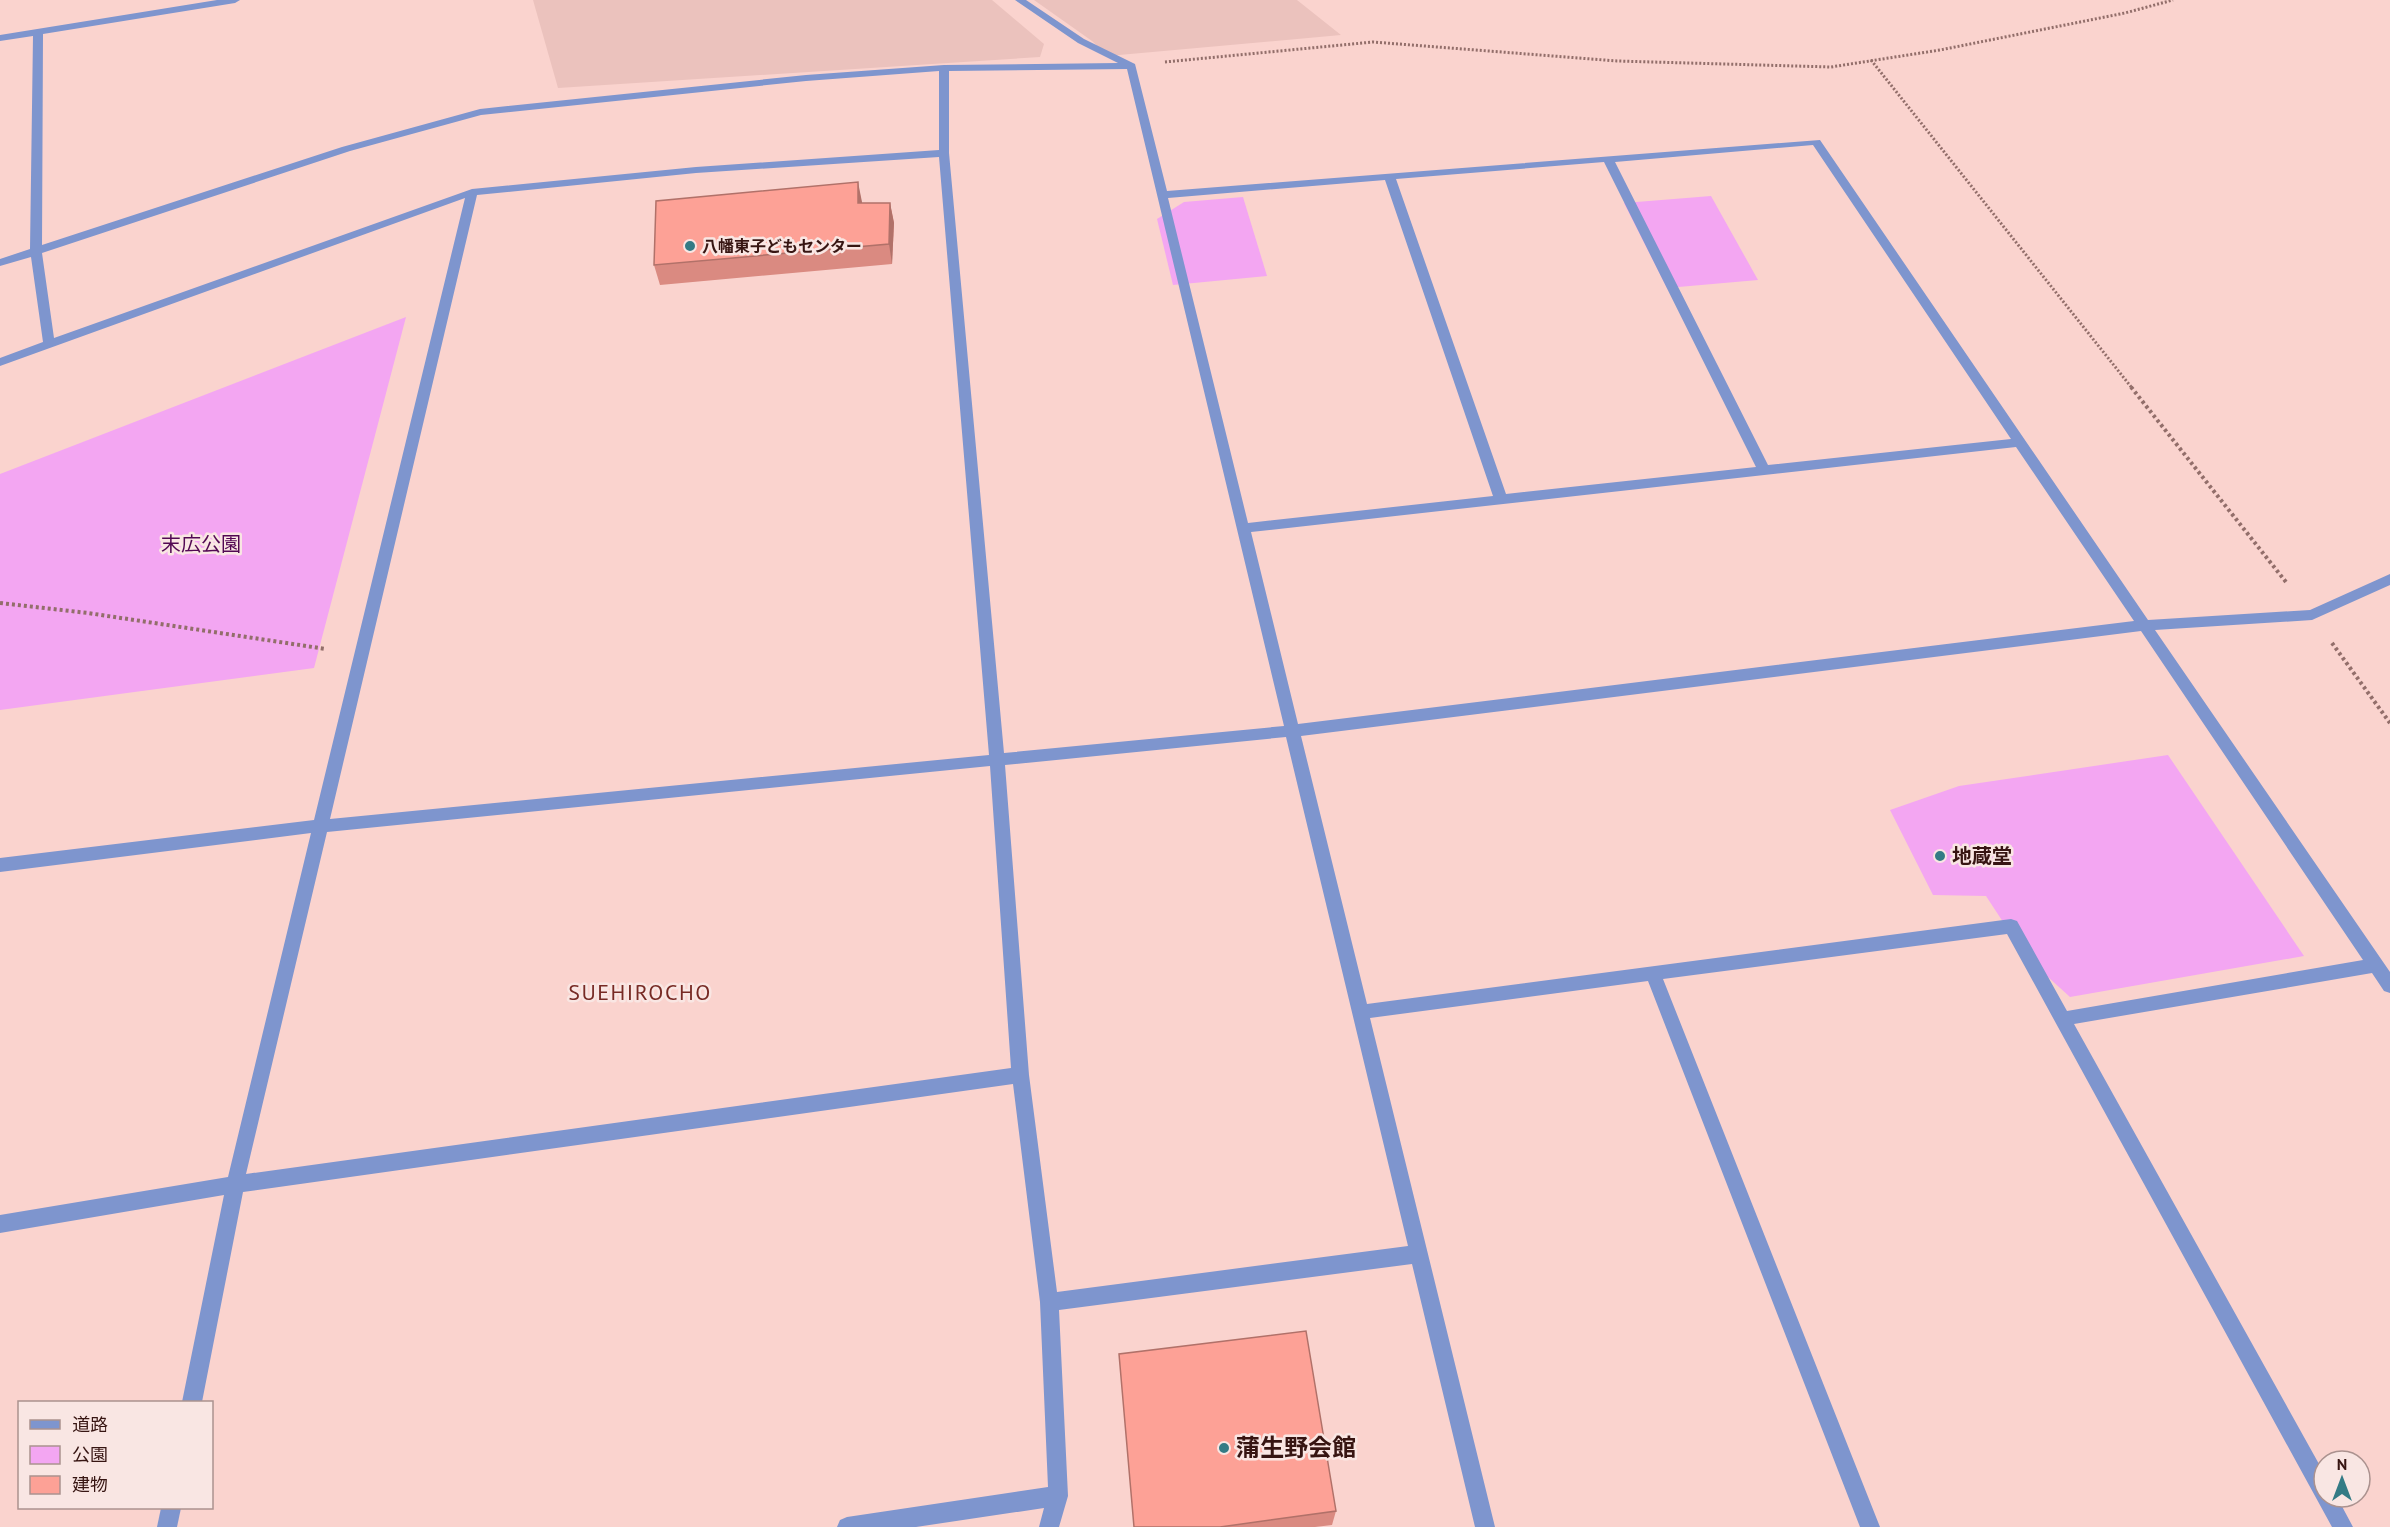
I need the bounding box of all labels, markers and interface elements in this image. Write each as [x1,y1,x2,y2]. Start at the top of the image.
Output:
place label: 八幡東子どもセンター [702,236,862,256]
marker: 八幡東子どもセンター [683,239,697,253]
park label: 末広公園 [161,531,241,557]
place label: 地蔵堂 [1952,843,2012,869]
marker: 地蔵堂 [1933,849,1947,863]
district label: SUEHIROCHO [568,978,712,1006]
legend [18,1401,213,1509]
text: 道路 [72,1413,108,1436]
place label: 蒲生野会館 [1236,1432,1356,1463]
marker: 蒲生野会館 [1217,1441,1231,1455]
text: 公園 [72,1443,108,1466]
north arrow [2312,1449,2372,1509]
text: N [2337,1454,2347,1474]
text: 建物 [72,1473,108,1496]

